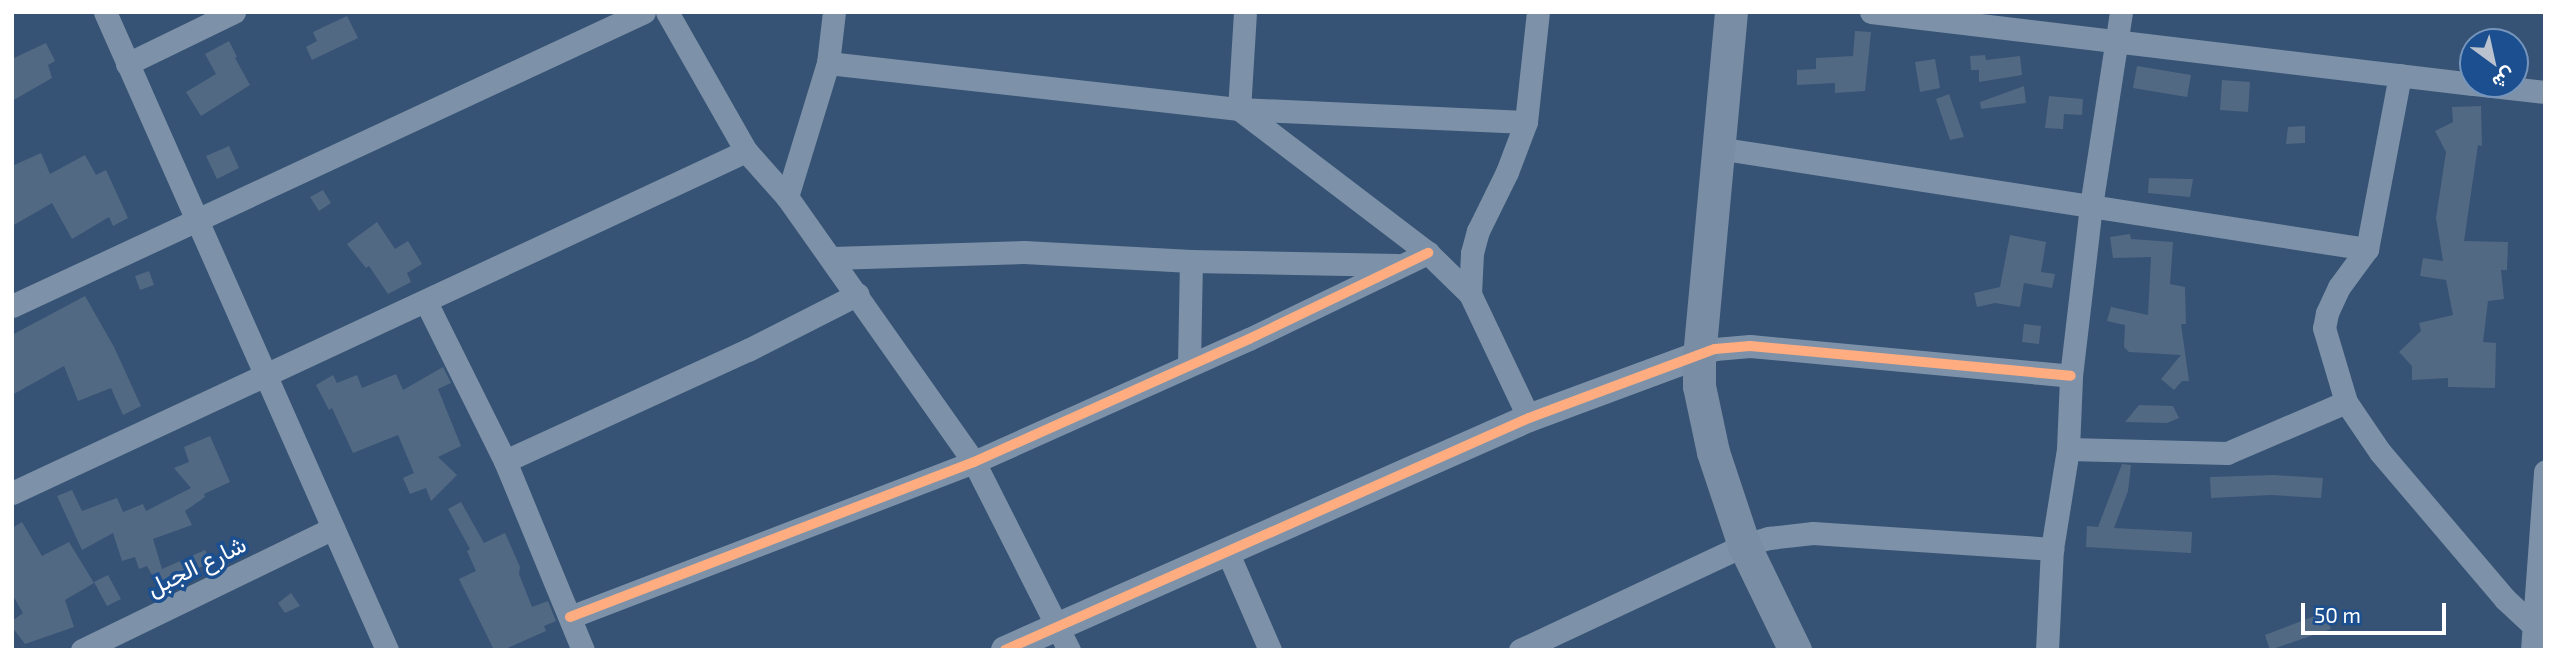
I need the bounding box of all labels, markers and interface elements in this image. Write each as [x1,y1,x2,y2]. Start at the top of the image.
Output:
north arrow [2459,28,2529,98]
text: ش [2489,63,2520,95]
street label: شارع الجبل [142,529,250,601]
scale bar [2305,588,2450,632]
text: 50 m [2314,602,2361,627]

